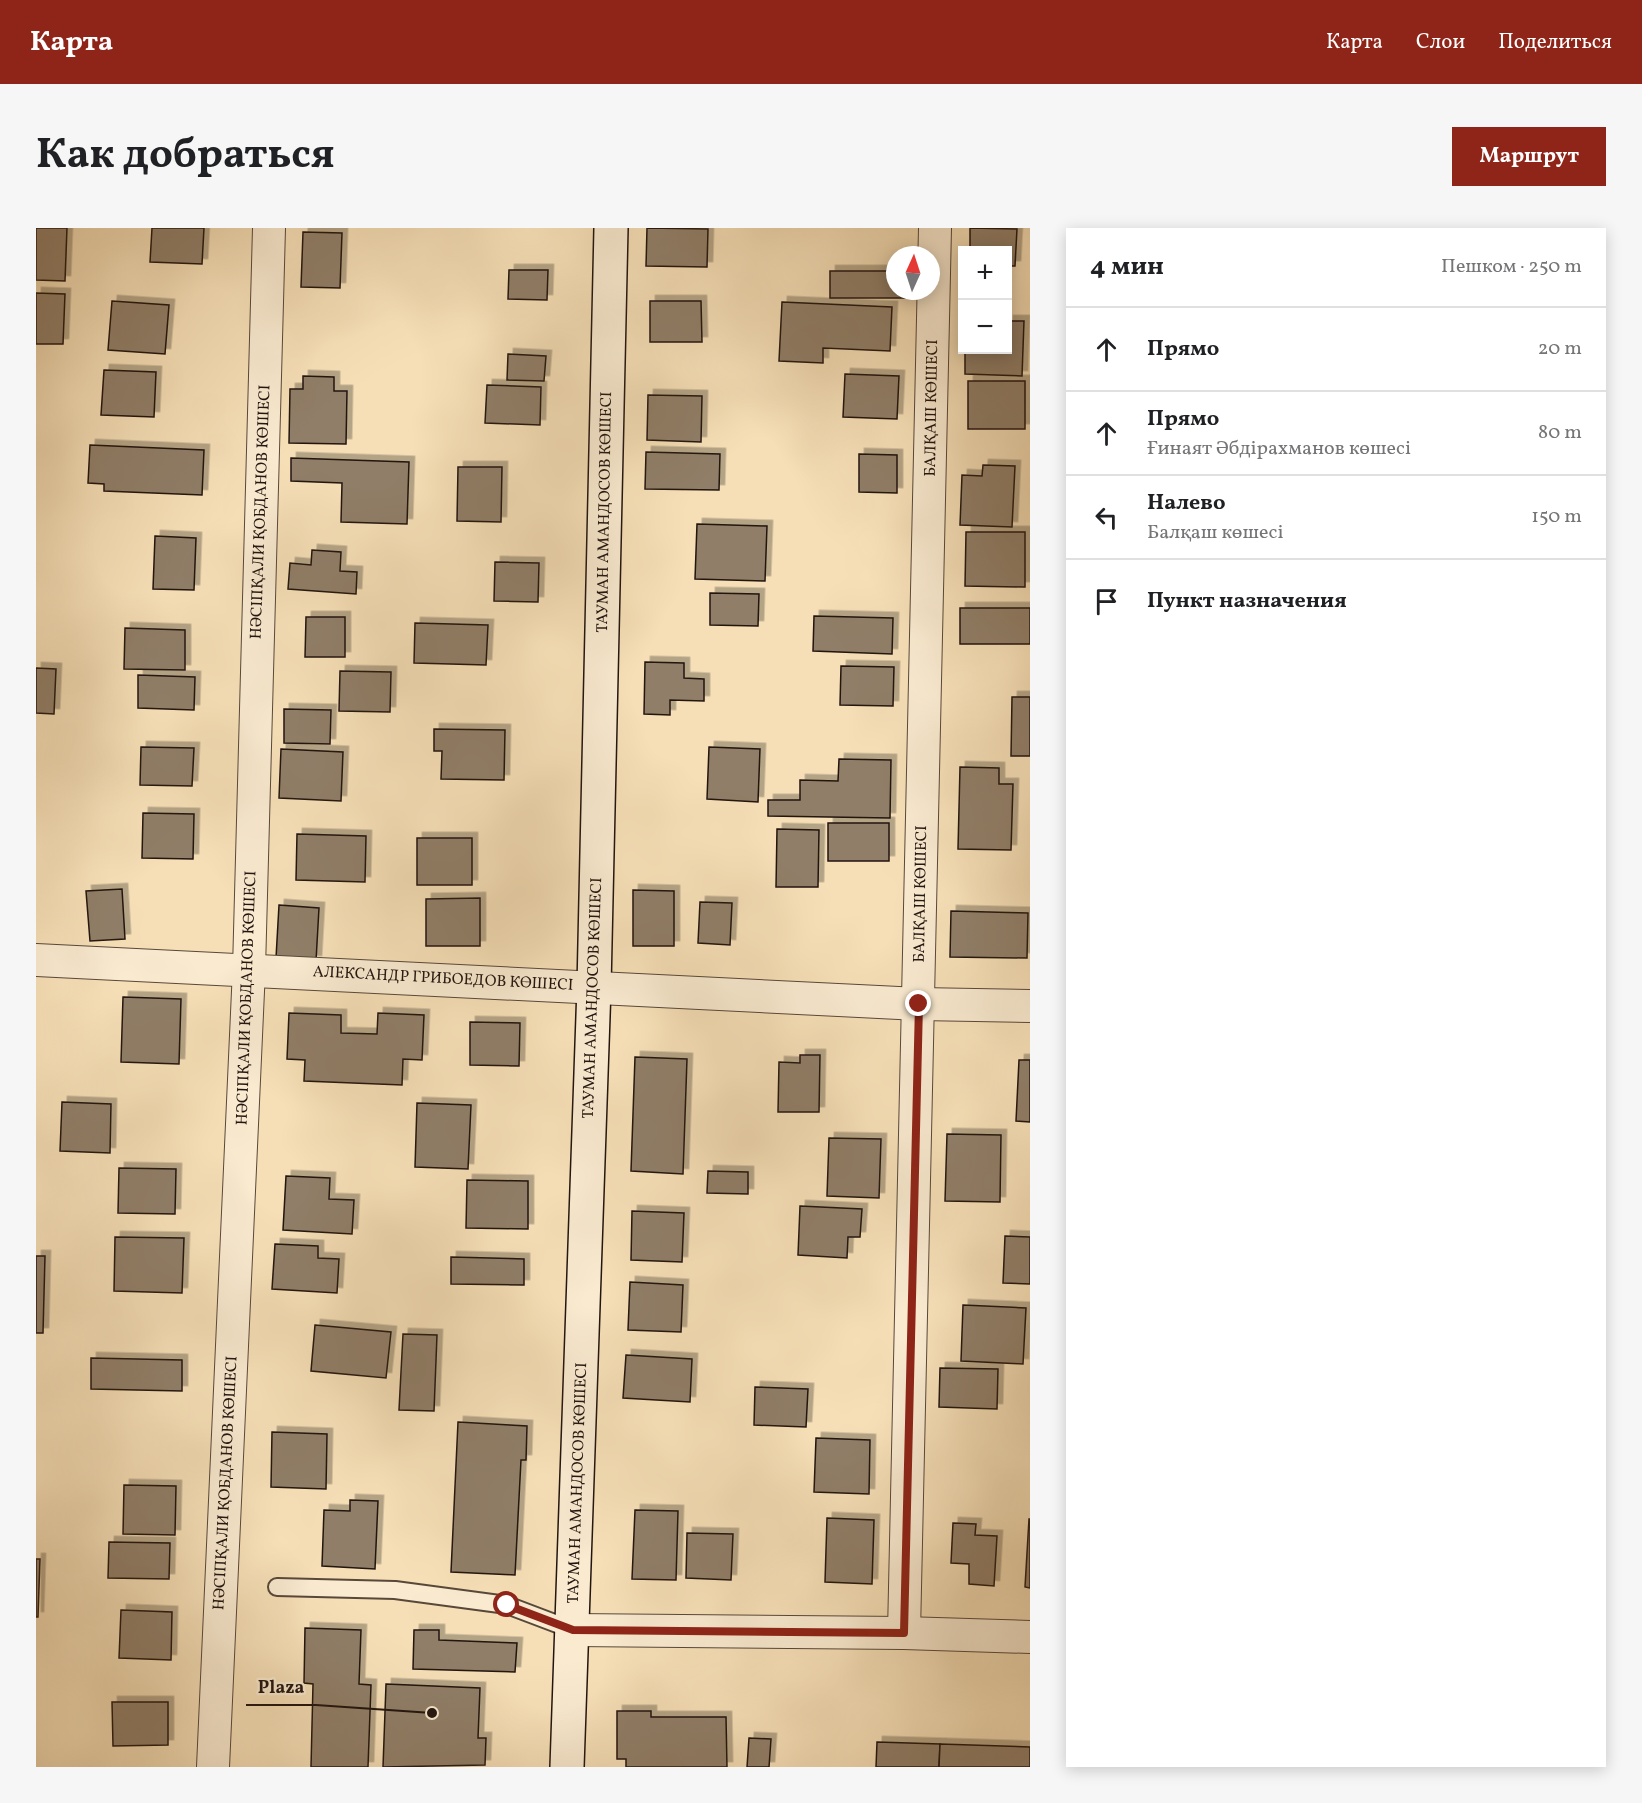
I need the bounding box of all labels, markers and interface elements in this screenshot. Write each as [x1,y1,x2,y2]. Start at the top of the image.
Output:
text: Карта [30,23,113,62]
text: Карта [1326,28,1383,57]
text: Слои [1416,28,1465,57]
text: Поделиться [1498,28,1612,57]
text: Как добраться [36,127,335,186]
button: Маршрут [1452,127,1606,186]
north arrow [886,246,940,300]
map controls [958,246,1012,354]
button: + [958,246,1012,300]
text: 4 мин [1090,249,1164,285]
text: Пешком · 250 m [1441,253,1582,281]
button: − [958,300,1012,354]
icon: ahead [1090,333,1123,366]
text: Прямо [1147,334,1219,365]
text: 20 m [1538,335,1582,363]
street label: БАЛҚАШ КӨШЕСІ [920,339,944,477]
street label: НӘСІПҚАЛИ ҚОБДАНОВ КӨШЕСІ [246,384,276,640]
street label: ТАУМАН АМАНДОСОВ КӨШЕСІ [592,391,618,633]
text: Прямо [1147,404,1219,435]
icon: ahead [1090,417,1123,450]
text: 80 m [1538,419,1582,447]
text: Ғинаят Әбдірахманов көшесі [1147,435,1411,463]
text: Налево [1147,488,1226,519]
icon: left [1090,501,1123,534]
text: 150 m [1531,503,1582,531]
text: Балқаш көшесі [1147,519,1284,547]
icon: arrive [1090,585,1123,618]
text: Пункт назначения [1147,586,1347,617]
street label: БАЛҚАШ КӨШЕСІ [909,825,933,963]
street label: НӘСІПҚАЛИ ҚОБДАНОВ КӨШЕСІ [232,870,262,1126]
street label: ТАУМАН АМАНДОСОВ КӨШЕСІ [578,877,608,1119]
street label: АЛЕКСАНДР ГРИБОЕДОВ КӨШЕСІ [312,961,574,997]
route end [905,990,931,1016]
street label: НӘСІПҚАЛИ ҚОБДАНОВ КӨШЕСІ [208,1355,244,1611]
street label: ТАУМАН АМАНДОСОВ КӨШЕСІ [563,1362,593,1604]
route start [493,1591,519,1617]
callout: Plaza [246,1669,316,1705]
text: Plaza [258,1676,304,1701]

